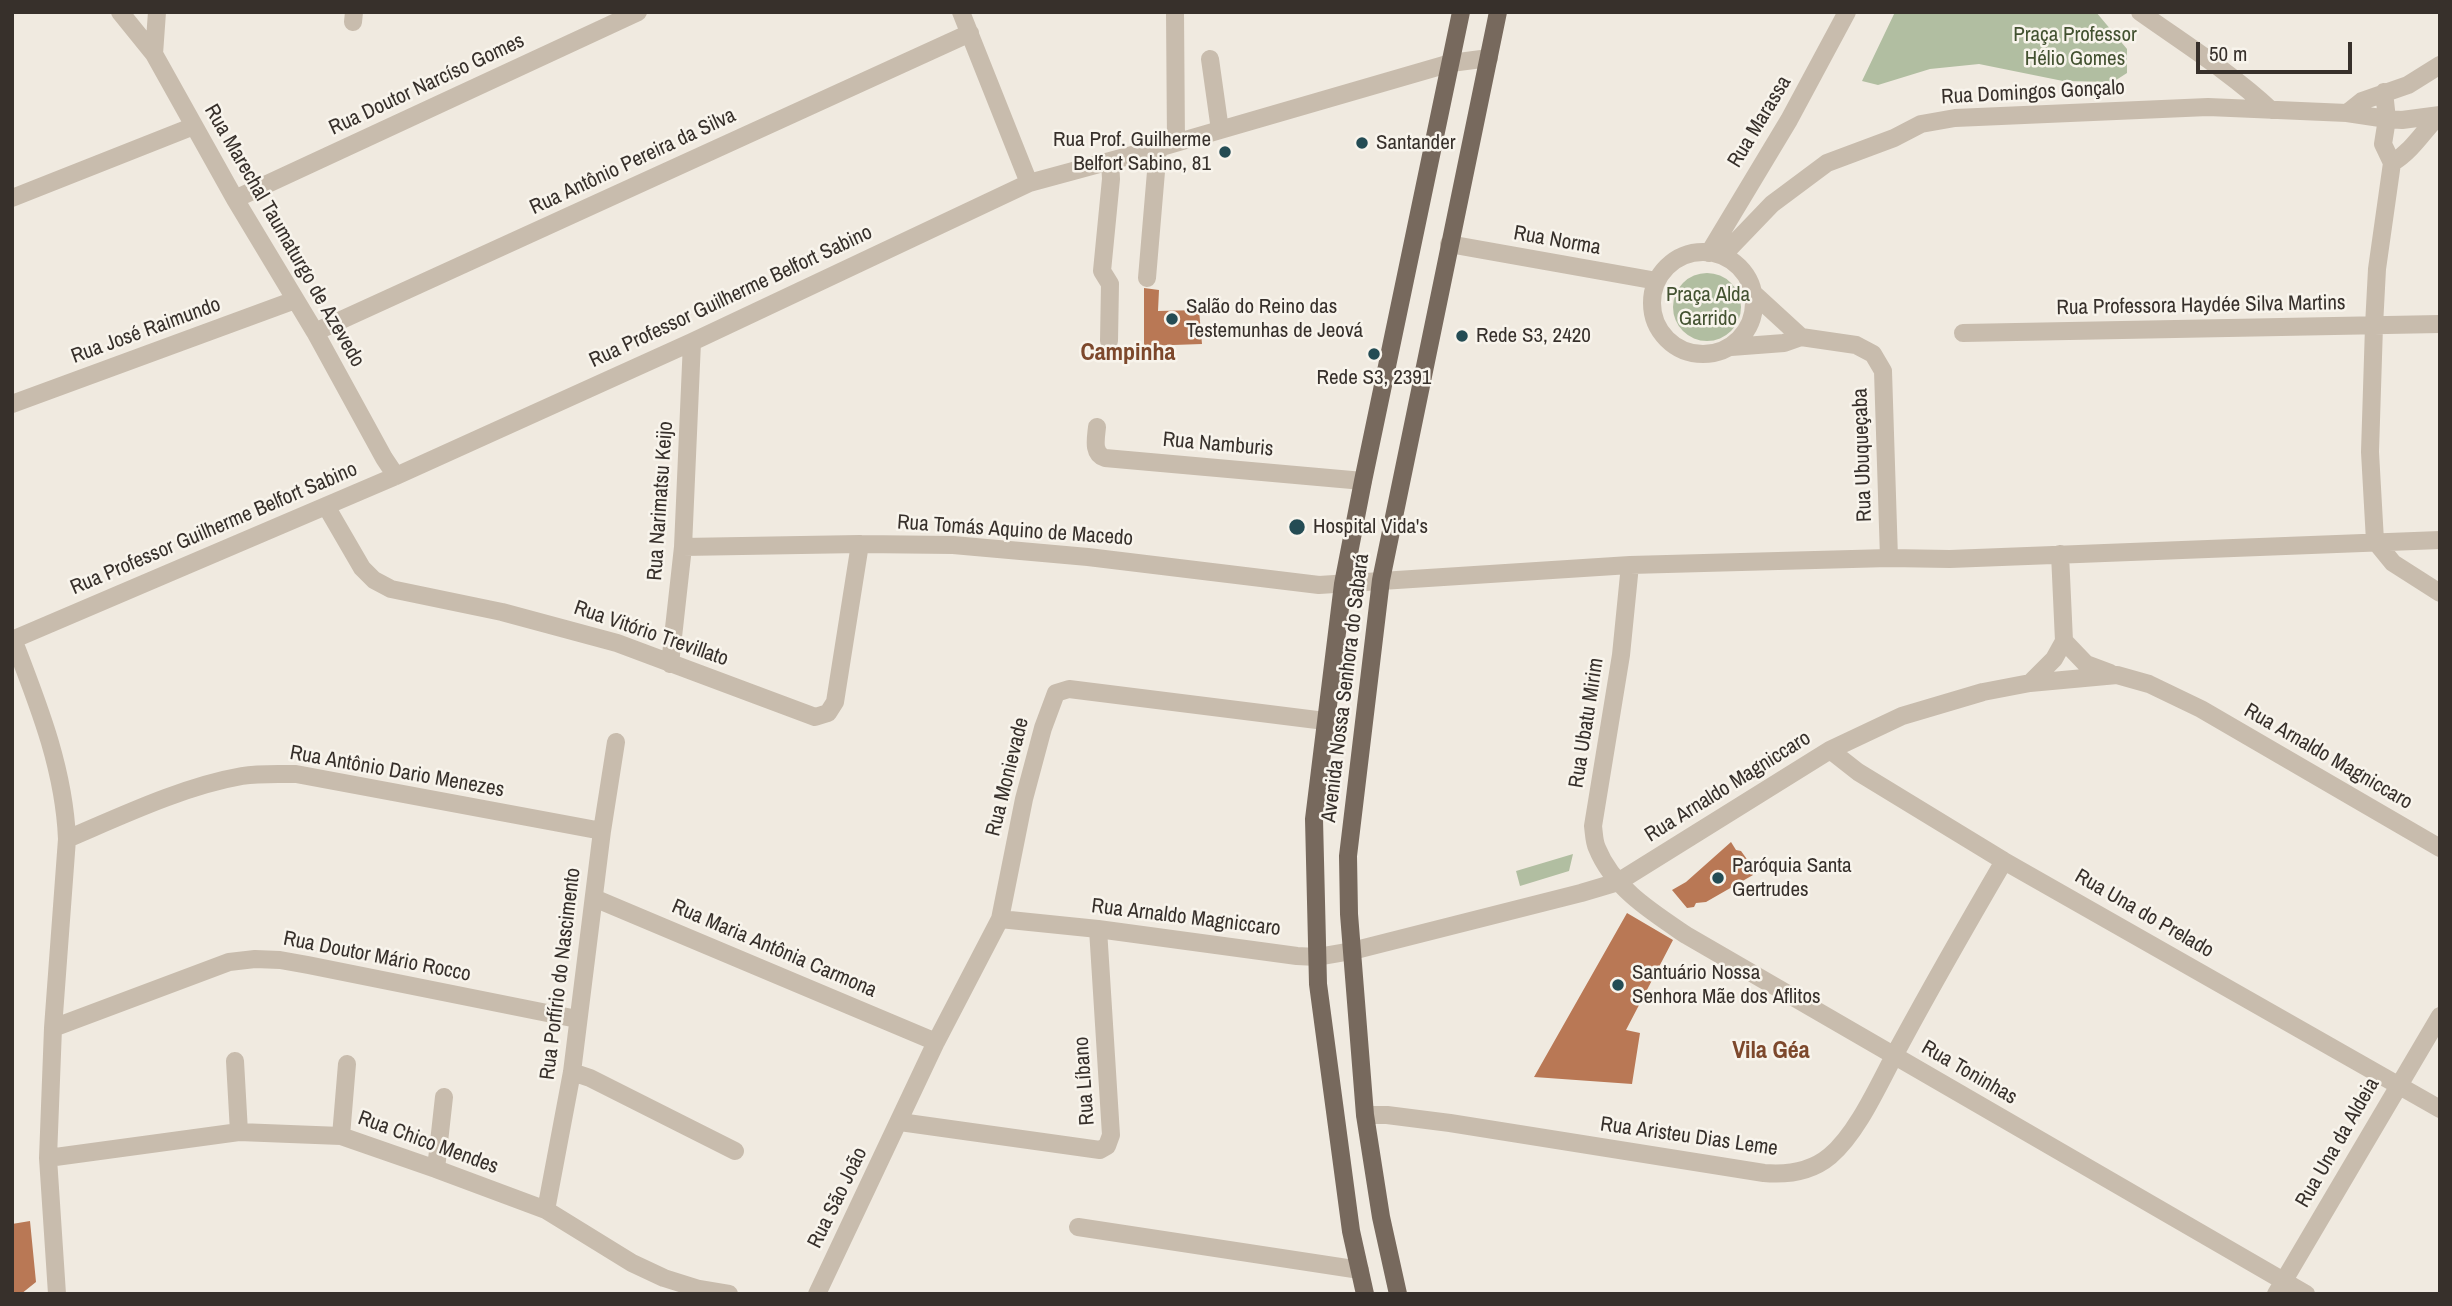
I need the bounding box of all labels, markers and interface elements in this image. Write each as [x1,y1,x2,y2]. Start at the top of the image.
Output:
park label: Praça Professor Hélio Gomes [2013,22,2137,72]
scale bar [2200,28,2356,72]
street label: Rua Doutor Narcíso Gomes [325,29,529,141]
text: 50 m [2209,39,2247,68]
street label: Rua Marassa [1723,72,1797,172]
street label: Rua Domingos Gonçalo [1941,76,2125,110]
street label: Rua Marechal Taumaturgo de Azevedo [198,100,370,372]
street label: Rua Antônio Pereira da Silva [526,103,740,221]
place label: Rua Prof. Guilherme Belfort Sabino, 81 [1053,127,1211,177]
place label: Santander [1376,130,1455,156]
marker: Santander [1354,135,1370,151]
marker: Rua Prof. Guilherme Belfort Sabino, 81 [1217,144,1233,160]
street label: Rua Professor Guilherme Belfort Sabino [586,220,876,374]
street label: Rua Norma [1511,221,1603,261]
park label: Praça Alda Garrido [1666,282,1750,332]
street label: Rua Professora Haydée Silva Martins [2056,291,2346,321]
street label: Rua José Raimundo [68,292,224,370]
place label: Salão do Reino das Testemunhas de Jeová [1186,294,1363,344]
marker: Salão do Reino das Testemunhas de Jeová [1164,311,1180,327]
place label: Rede S3, 2420 [1476,323,1591,349]
marker: Rede S3, 2420 [1454,328,1470,344]
district label: Campinha [1080,340,1176,368]
marker: Rede S3, 2391 [1366,346,1382,362]
place label: Rede S3, 2391 [1317,365,1431,391]
street label: Rua Ubuqueçaba [1848,388,1878,522]
street label: Rua Narimatsu Keijo [643,420,679,582]
street label: Rua Namburis [1162,428,1274,462]
street label: Rua Professor Guilherme Belfort Sabino [67,457,361,601]
street label: Rua Tomás Aquino de Macedo [896,510,1134,552]
place label: Hospital Vida's [1313,514,1428,540]
marker: Hospital Vida's [1287,517,1307,537]
street label: Avenida Nossa Senhora do Sabará [1317,552,1375,824]
street label: Rua Vitório Trevillato [570,596,732,672]
street label: Rua Ubatu Mirim [1564,656,1610,790]
street label: Rua Arnaldo Magniccaro [2239,698,2417,816]
street label: Rua Monievade [981,715,1035,839]
street label: Rua Arnaldo Magniccaro [1641,726,1815,848]
street label: Rua Antônio Dario Menezes [288,741,506,803]
place label: Paróquia Santa Gertrudes [1732,853,1852,903]
street label: Rua Una do Prelado [2070,864,2218,964]
street label: Rua Porfírio do Nascimento [535,867,587,1081]
marker: Paróquia Santa Gertrudes [1710,870,1726,886]
street label: Rua Maria Antônia Carmona [668,894,880,1004]
street label: Rua Arnaldo Magniccaro [1090,894,1282,942]
street label: Rua Doutor Mário Rocco [281,926,473,988]
place label: Santuário Nossa Senhora Mãe dos Aflitos [1632,960,1821,1010]
marker: Santuário Nossa Senhora Mãe dos Aflitos [1610,977,1626,993]
street label: Rua Líbano [1069,1036,1101,1126]
street label: Rua Toninhas [1917,1036,2021,1110]
district label: Vila Géa [1732,1038,1810,1066]
street label: Rua Una da Aldeia [2291,1074,2385,1212]
street label: Rua Chico Mendes [354,1106,502,1180]
street label: Rua Aristeu Dias Leme [1599,1112,1779,1162]
street label: Rua São João [803,1143,873,1253]

